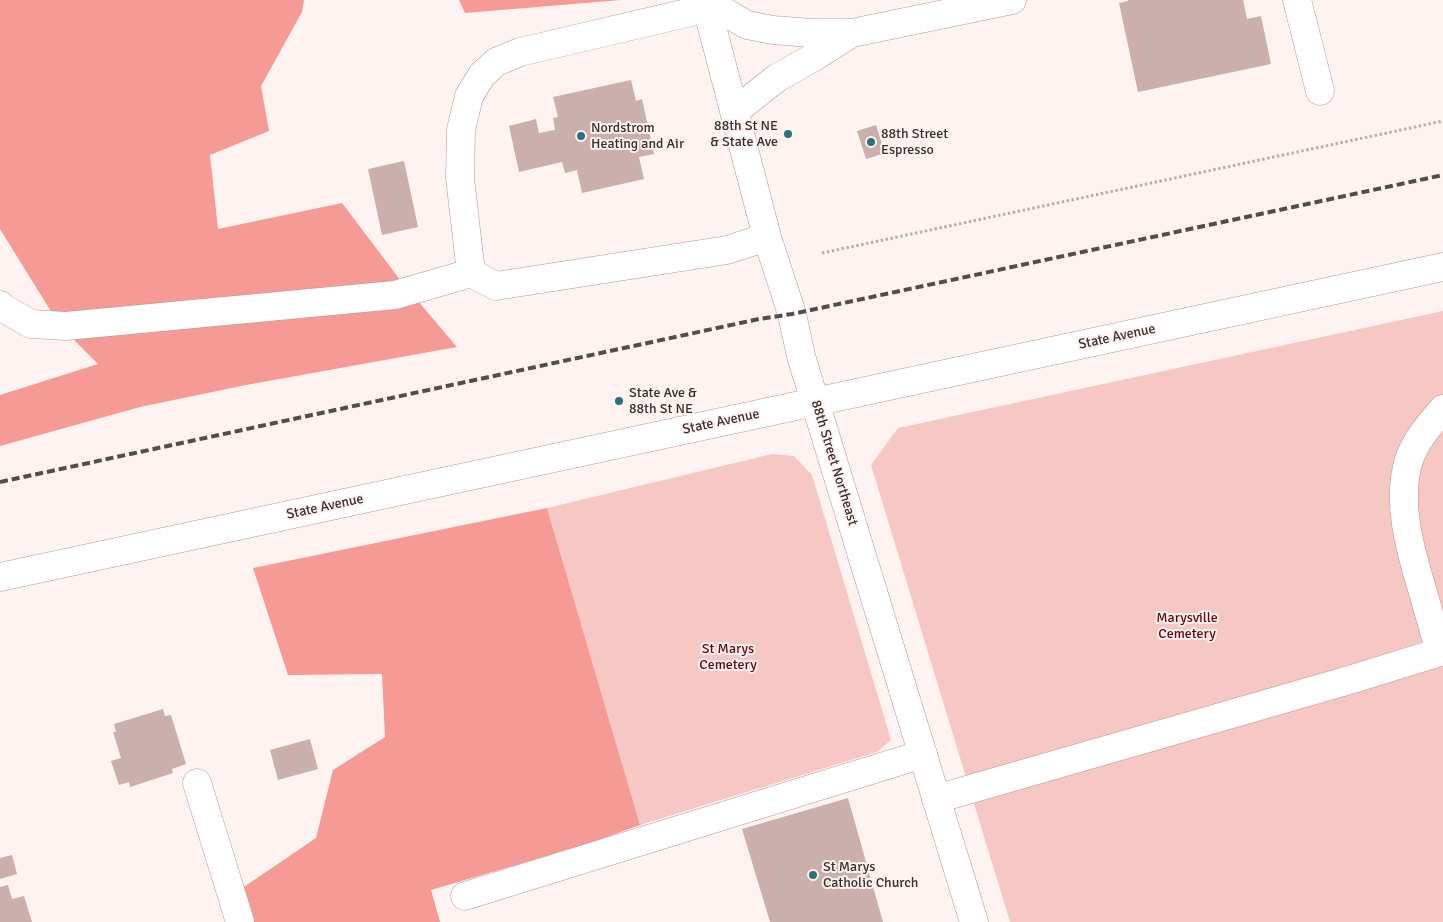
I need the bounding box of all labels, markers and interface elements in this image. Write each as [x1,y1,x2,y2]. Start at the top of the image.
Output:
place label: 88th St NE & State Ave [710,118,778,150]
place label: Nordstrom Heating and Air [591,120,684,152]
place label: 88th Street Espresso [881,126,948,158]
marker: 88th St NE & State Ave [782,128,794,140]
marker: Nordstrom Heating and Air [575,130,587,142]
marker: 88th Street Espresso [865,136,877,148]
street label: State Avenue [1077,321,1157,353]
place label: State Ave & 88th St NE [629,385,697,418]
marker: State Ave & 88th St NE [613,395,625,407]
street label: 88th Street Northeast [807,398,861,528]
street label: State Avenue [681,406,761,438]
street label: State Avenue [285,491,365,523]
park label: Marysville Cemetery [1156,610,1218,642]
park label: St Marys Cemetery [699,641,757,674]
place label: St Marys Catholic Church [823,859,918,892]
marker: St Marys Catholic Church [807,869,819,881]

